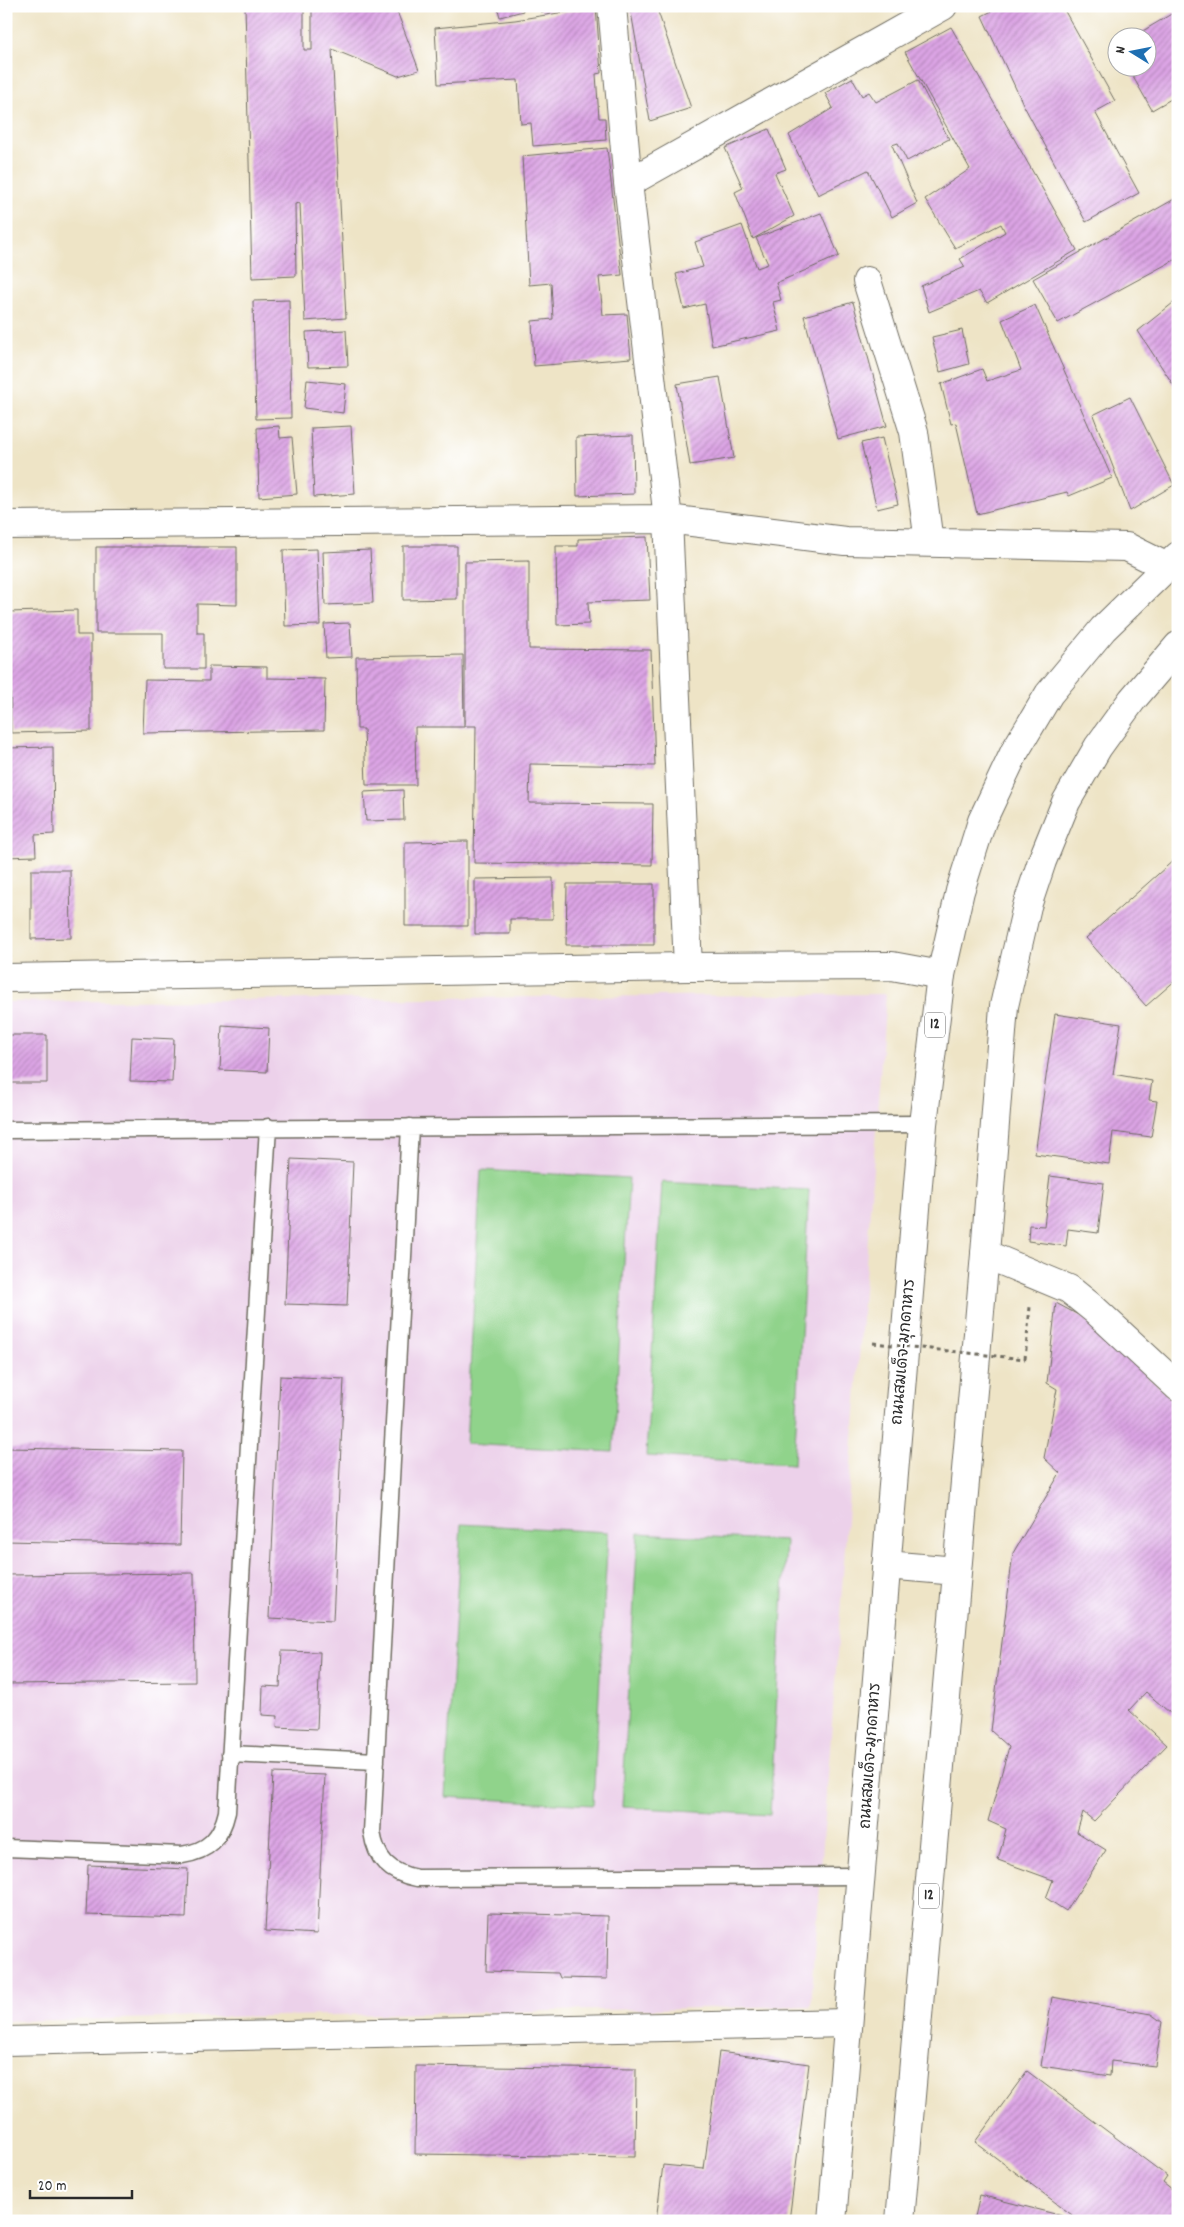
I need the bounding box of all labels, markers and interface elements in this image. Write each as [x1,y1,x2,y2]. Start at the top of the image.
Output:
north arrow [1106,28,1156,78]
text: N [1111,45,1132,55]
road number: 12 [925,1012,945,1038]
street label: ถนนสมเด็จ-มุกดาหาร [884,1278,922,1426]
street label: ถนนสมเด็จ-มุกดาหาร [852,1682,888,1830]
road number: 12 [919,1884,939,1908]
scale bar [30,2167,132,2199]
text: 20 m [38,2176,66,2198]

